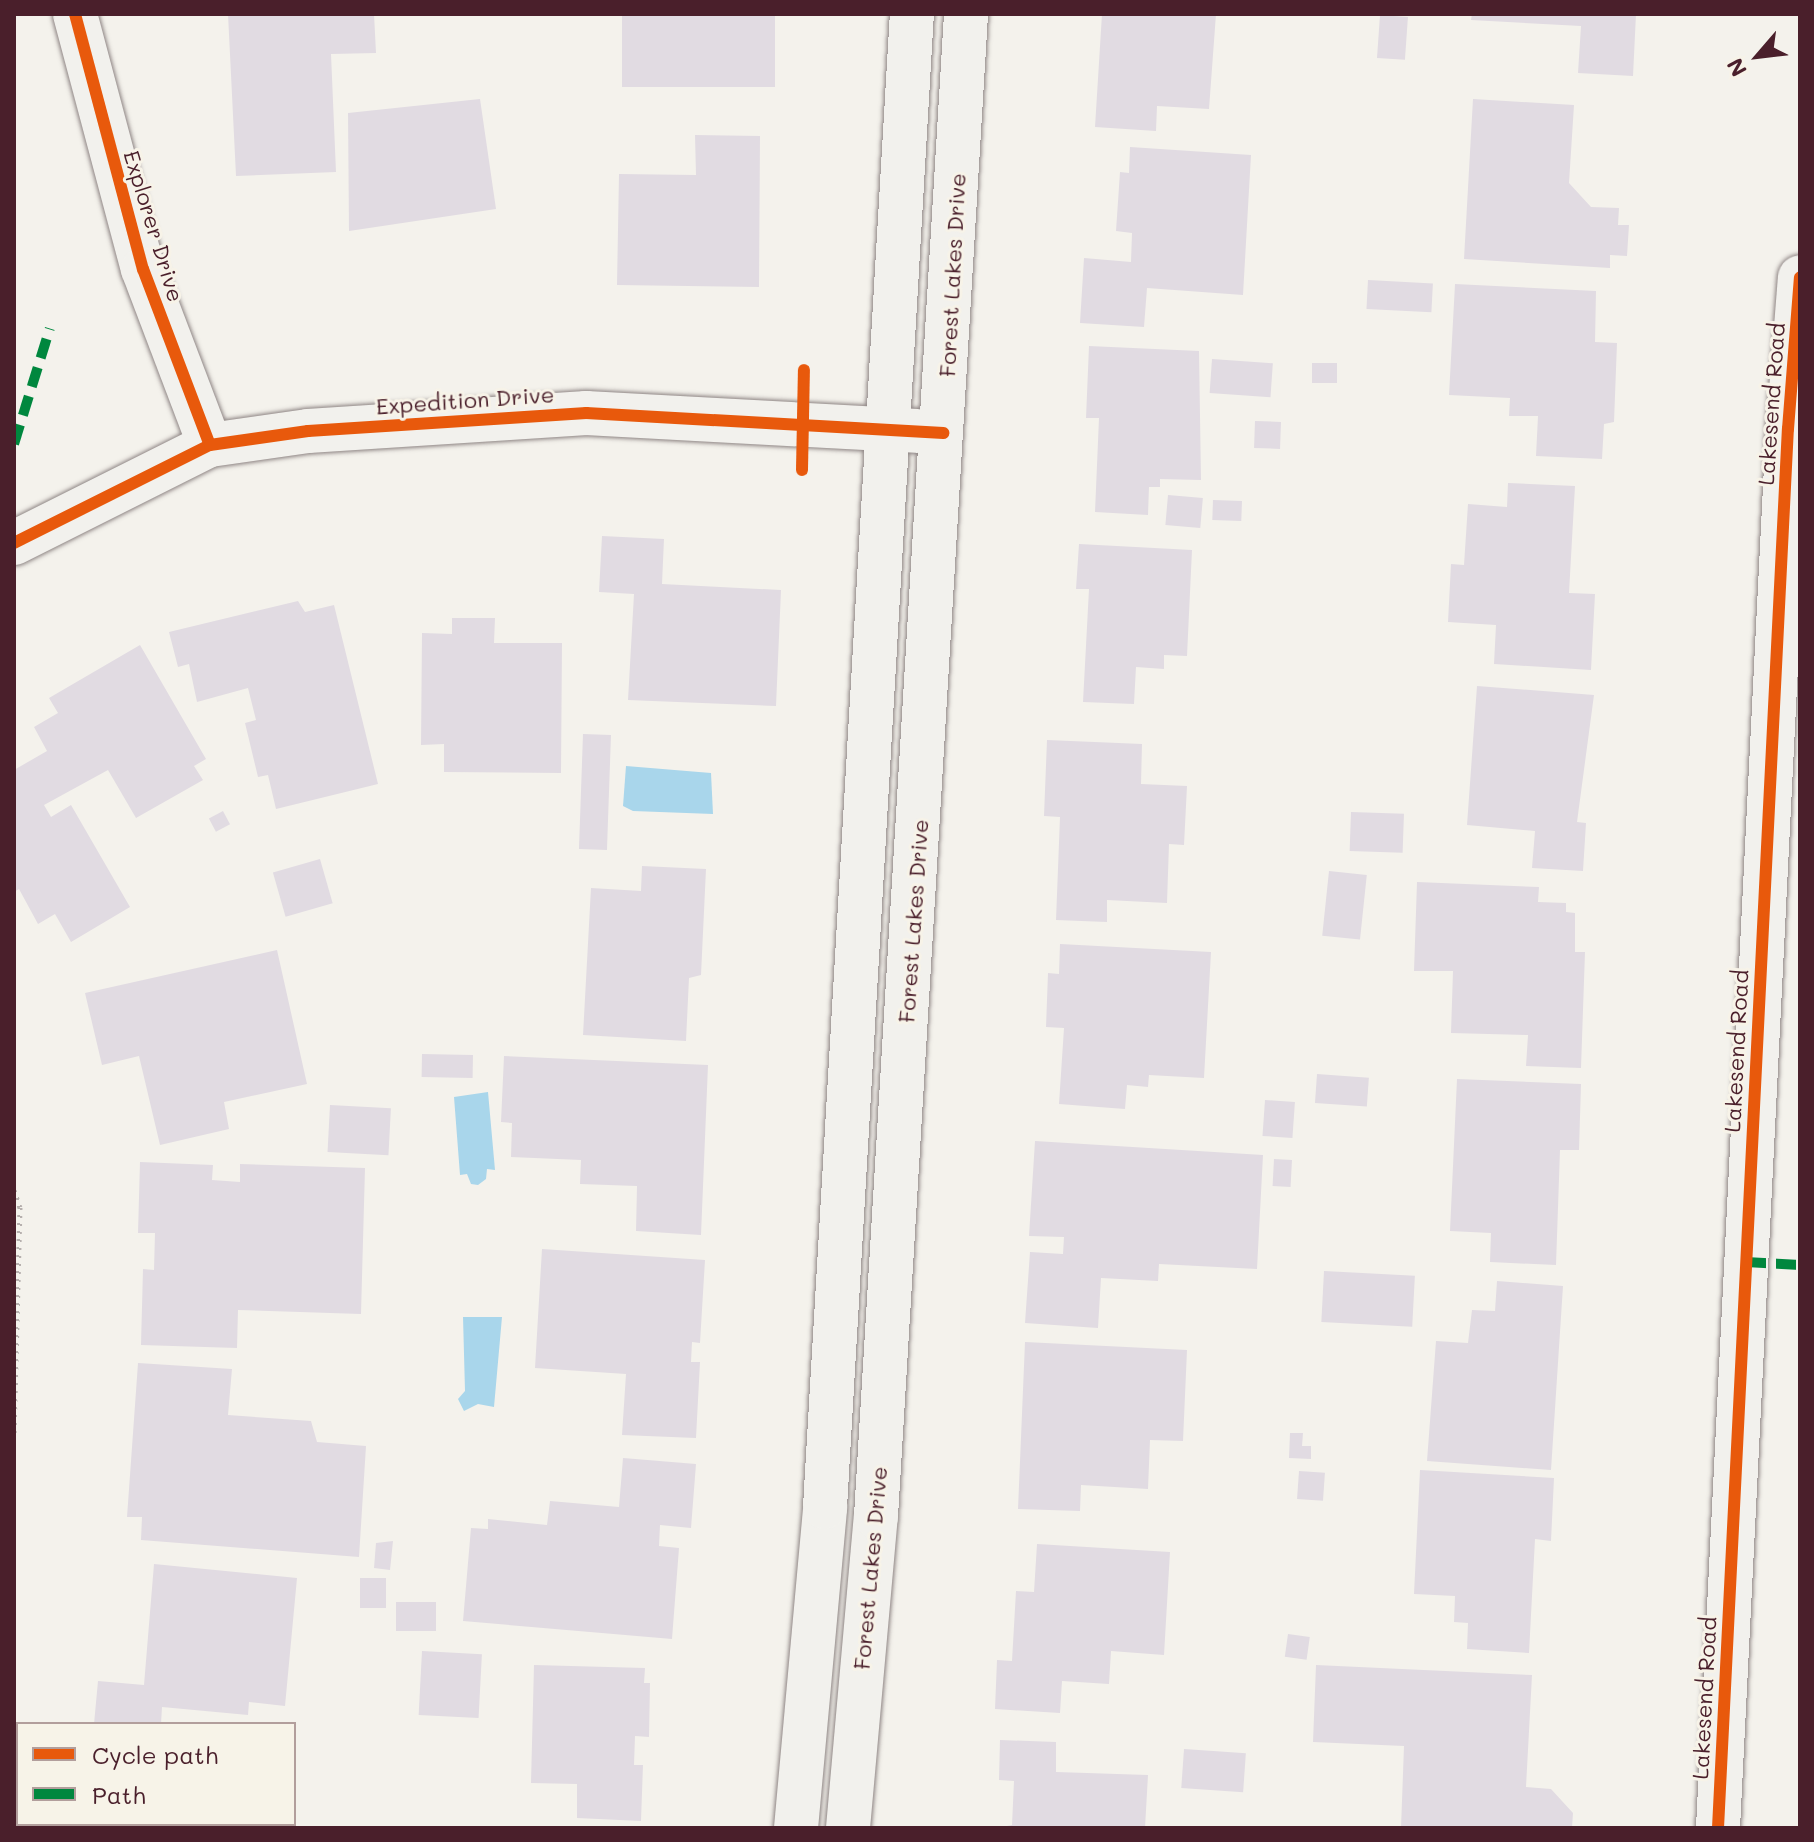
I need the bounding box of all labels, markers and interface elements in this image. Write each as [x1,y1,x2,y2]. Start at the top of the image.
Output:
north arrow [1718,16,1798,96]
text: N [1720,53,1753,82]
street label: Explorer Drive [118,147,190,305]
street label: Forest Lakes Drive [933,173,971,377]
street label: Lakesend Road [1752,322,1790,486]
street label: Expedition Drive [375,381,555,419]
street label: Forest Lakes Drive [893,818,933,1024]
street label: Lakesend Road [1719,969,1753,1133]
street label: Forest Lakes Drive [848,1465,892,1671]
street label: Lakesend Road [1687,1616,1721,1780]
legend [16,1722,296,1826]
text: Cycle path [92,1739,218,1770]
text: Path [92,1779,146,1810]

